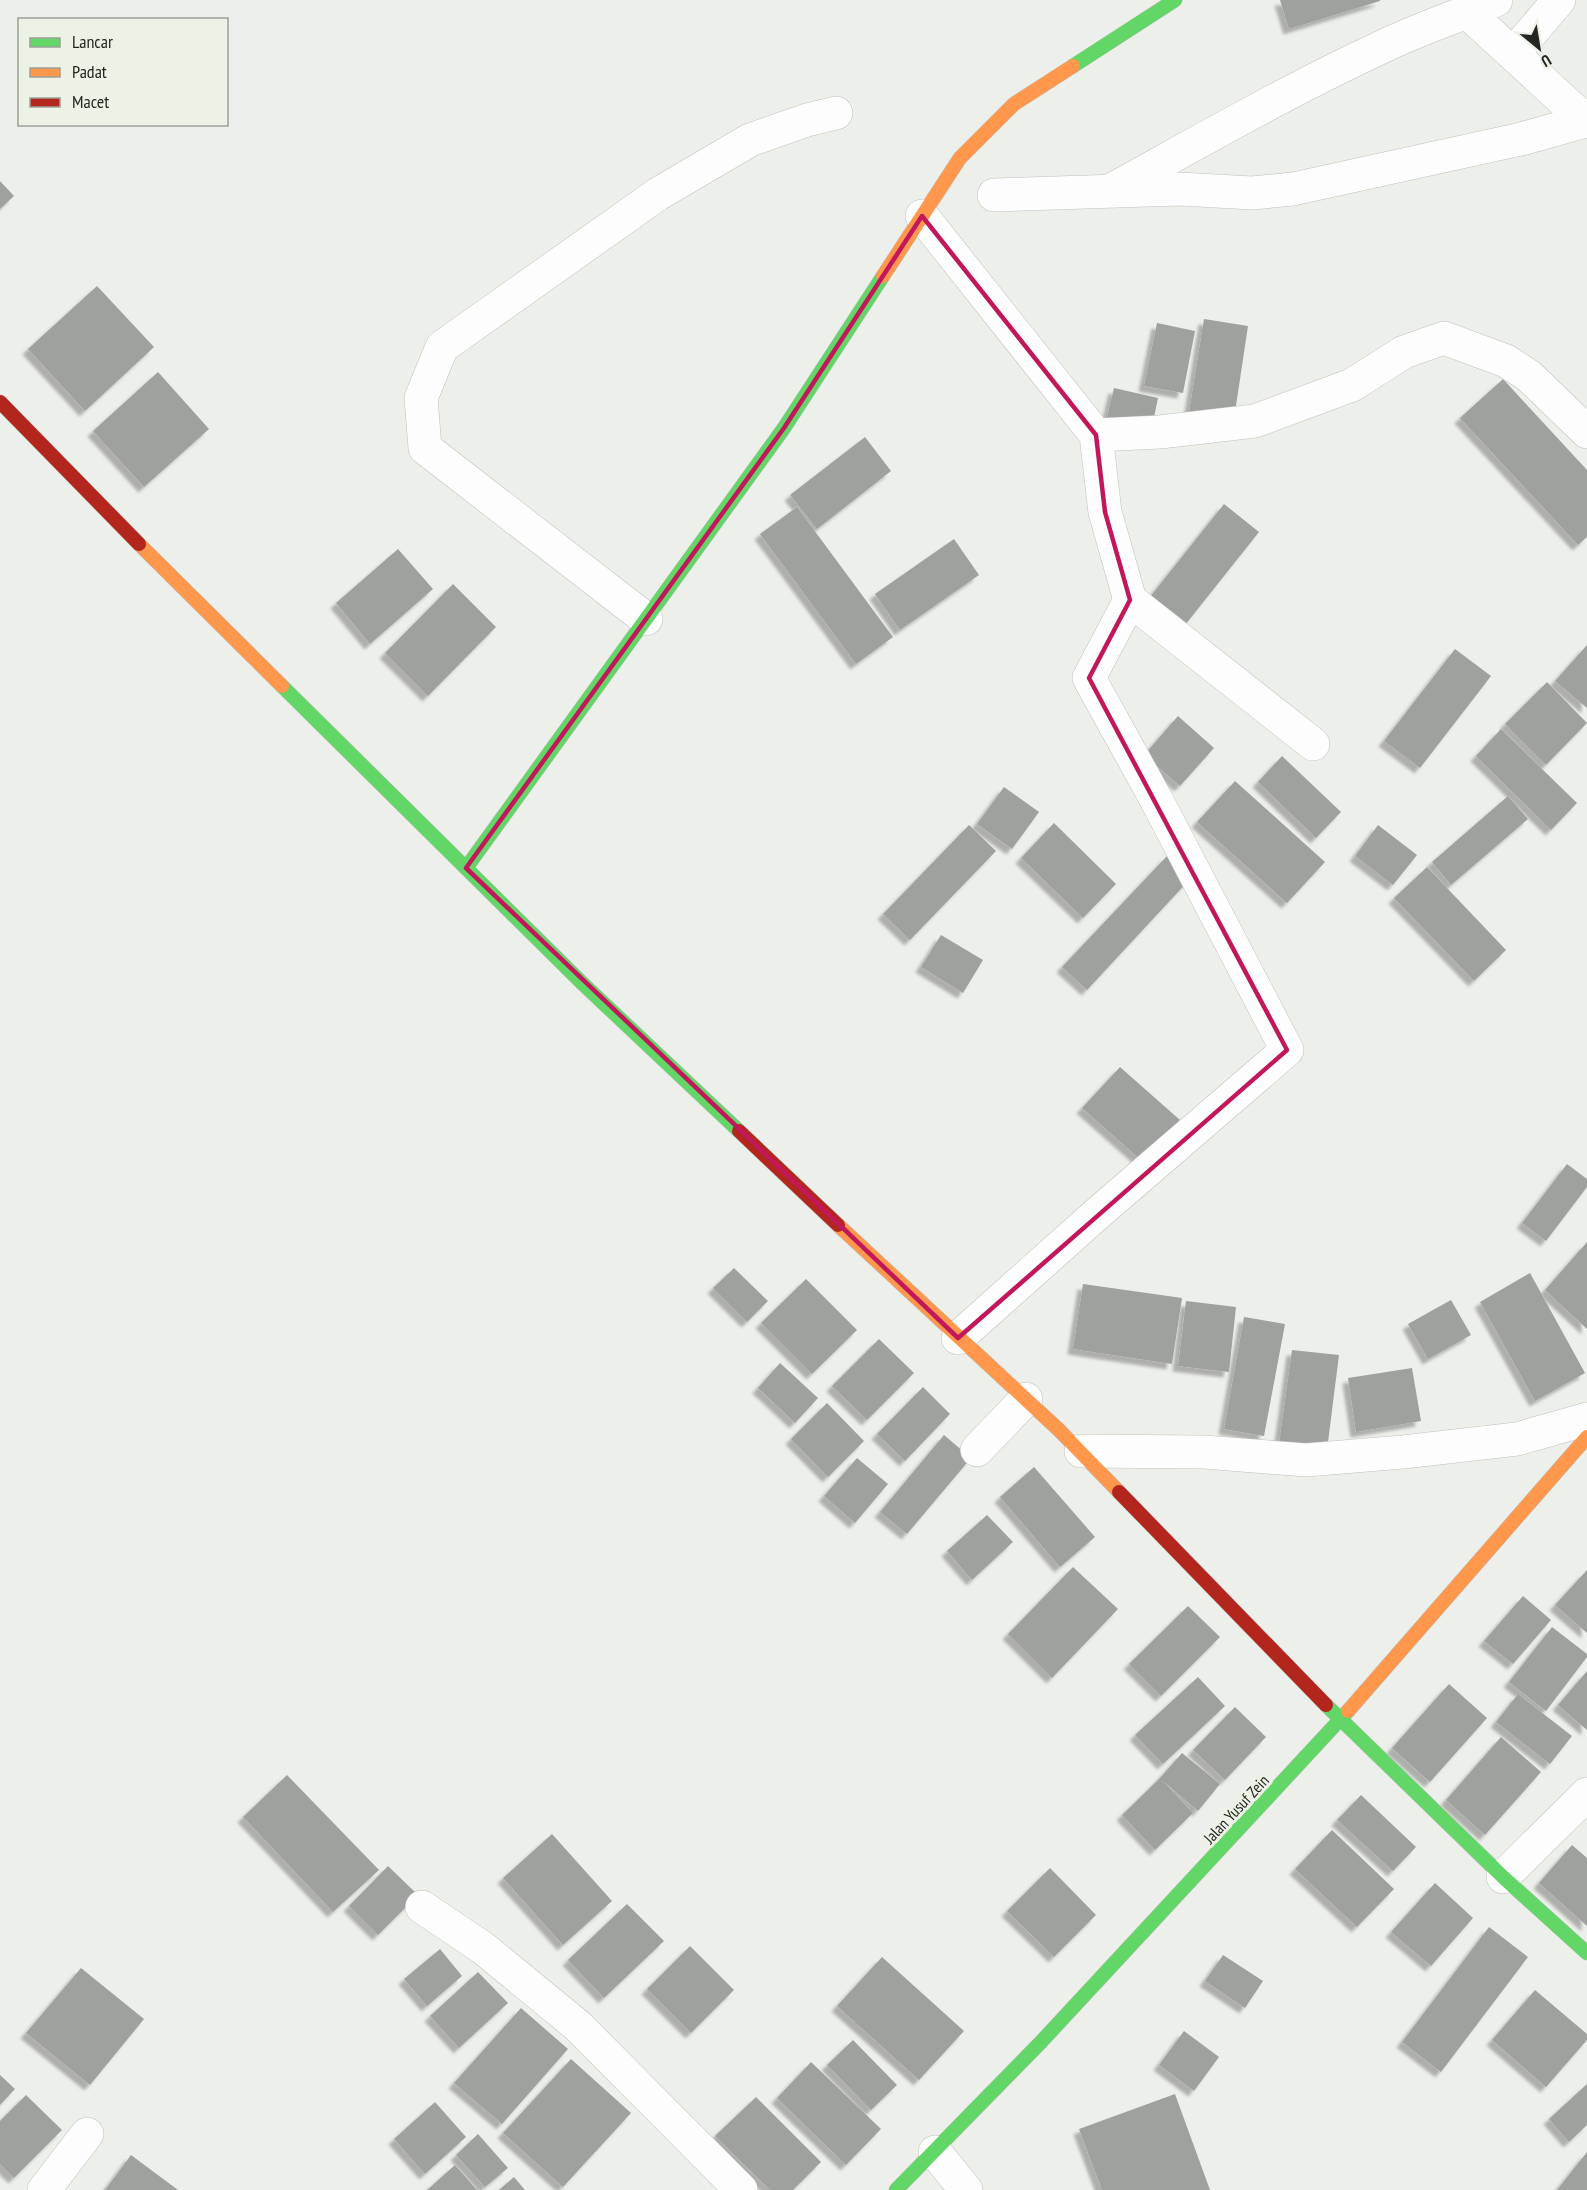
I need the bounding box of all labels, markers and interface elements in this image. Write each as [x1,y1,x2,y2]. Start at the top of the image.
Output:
legend [18,18,228,126]
north arrow [1509,18,1569,78]
text: Lancar [72,30,113,53]
text: U [1538,50,1555,72]
text: Padat [72,60,107,83]
text: Macet [72,90,109,113]
street label: Jalan Yusuf Zein [1198,1770,1273,1848]

